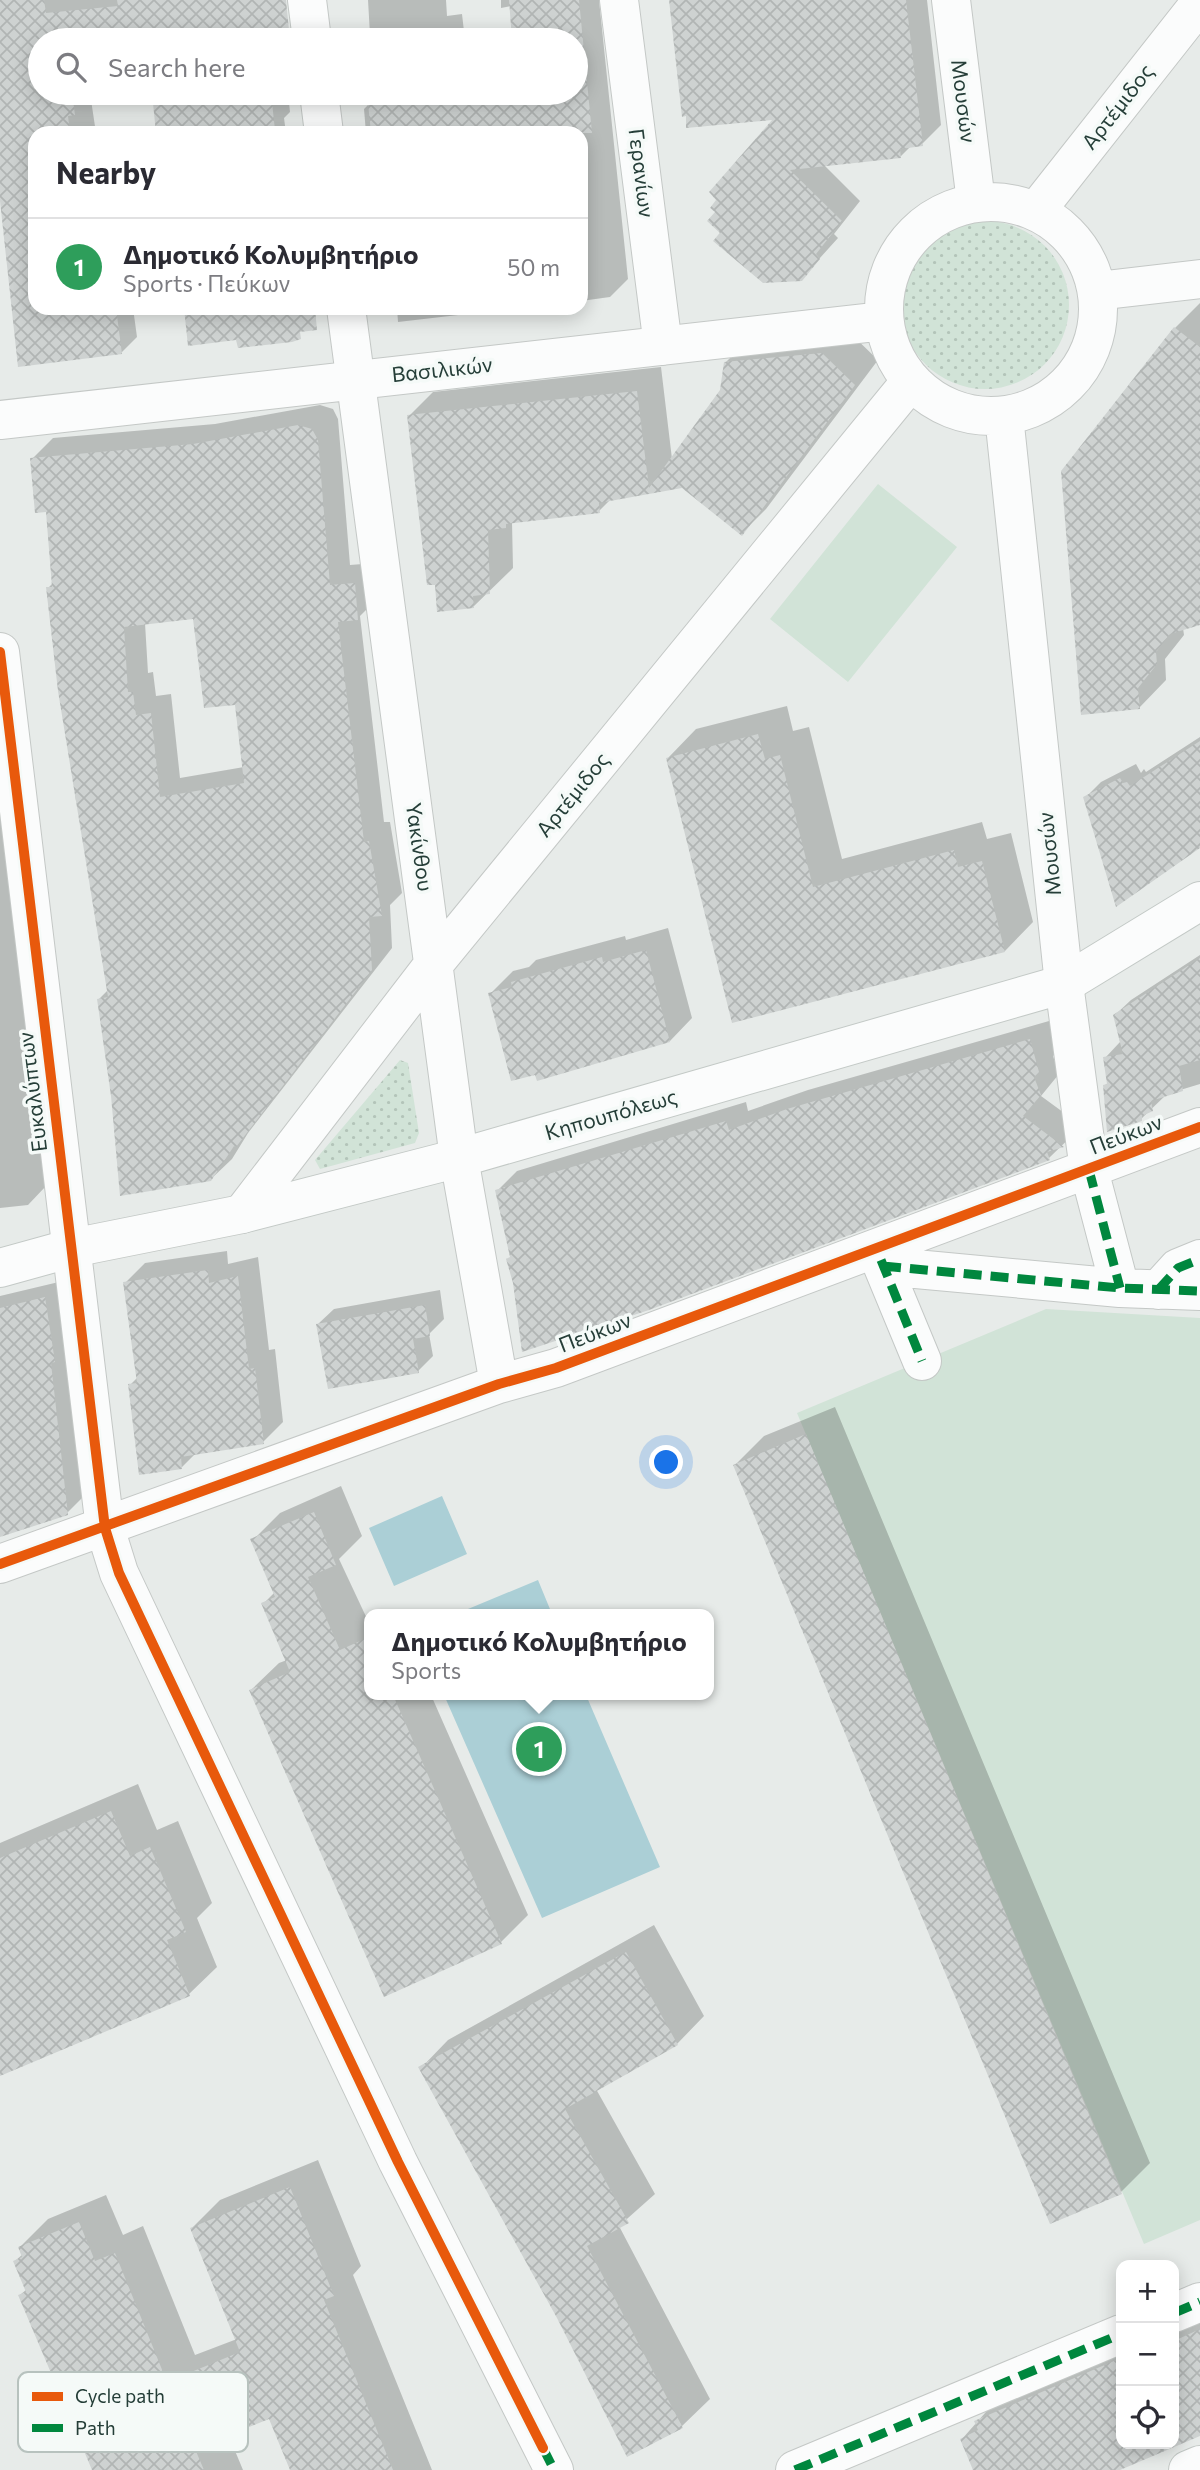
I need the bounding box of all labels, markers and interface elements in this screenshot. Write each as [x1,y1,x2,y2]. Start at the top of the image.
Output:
search box [28,28,588,105]
icon: search [52,48,90,86]
text: Search here [108,51,246,82]
street label: Μουσών [947,58,982,144]
street label: Αρτέμιδος [1076,58,1158,154]
street label: Γερανίων [625,127,660,219]
text: Nearby [56,153,156,190]
text: Δημοτικό Κολυμβητήριο [123,238,419,269]
text: 1 [74,253,84,281]
text: 50 m [507,253,560,281]
text: Sports · Πεύκων [123,269,290,297]
street label: Βασιλικών [390,351,494,386]
street label: Αρτέμιδος [530,747,613,841]
street label: Υακίνθου [402,801,439,893]
street label: Μουσών [1032,811,1065,897]
street label: Ευκαλύπτων [12,1030,51,1154]
street label: Κηπουπόλεως [542,1083,680,1144]
street label: Πεύκων [1086,1108,1166,1159]
street label: Πεύκων [555,1306,635,1357]
your location [649,1445,683,1479]
popup [364,1609,714,1700]
text: Δημοτικό Κολυμβητήριο [391,1625,687,1656]
text: Sports [391,1656,461,1684]
pin: 1 [516,1723,562,1775]
map controls [1116,2260,1179,2449]
button: + [1116,2260,1179,2323]
button: − [1116,2323,1179,2386]
legend [18,2372,248,2452]
text: Cycle path [75,2384,165,2407]
button: locate [1116,2386,1179,2449]
text: Path [75,2416,116,2439]

